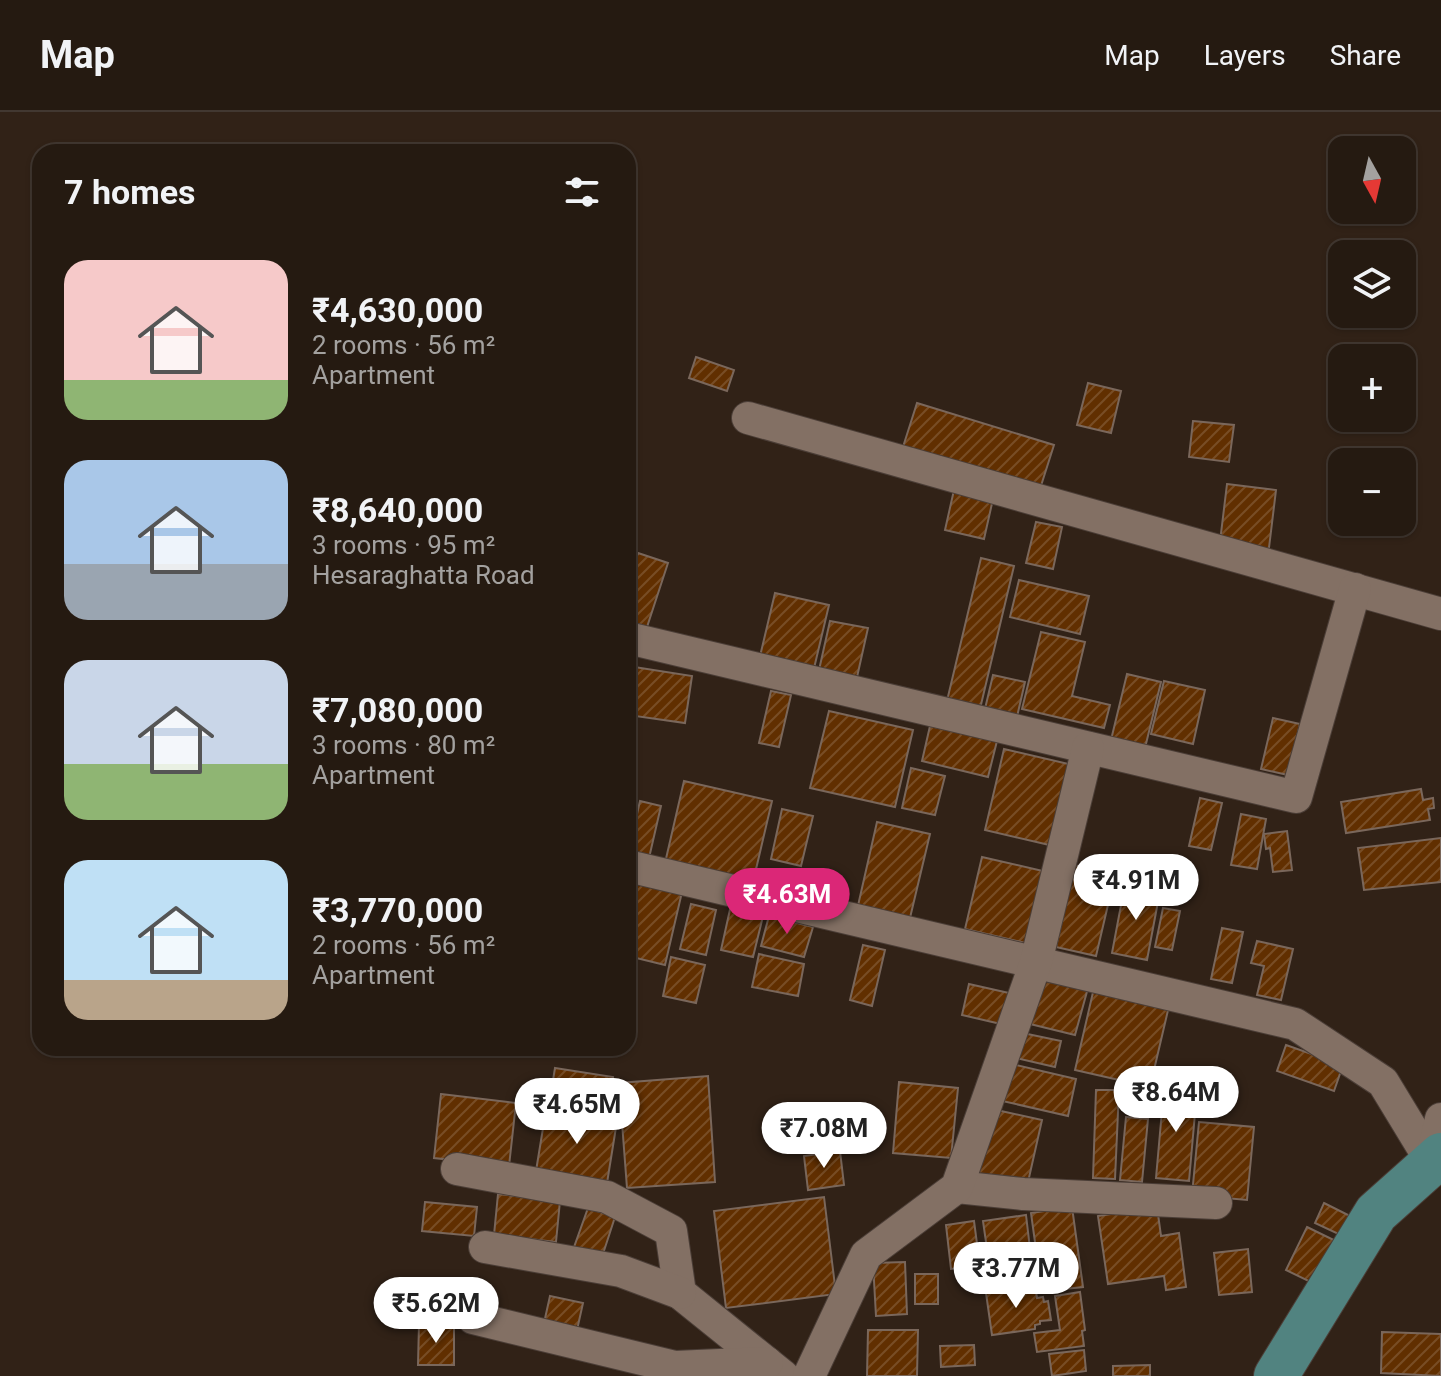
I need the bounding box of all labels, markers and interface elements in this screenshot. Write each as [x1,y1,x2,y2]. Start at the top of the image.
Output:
text: Map [40,33,115,77]
text: Map [1104,39,1160,72]
text: Layers [1204,39,1286,72]
text: Share [1330,39,1401,72]
north arrow [1328,136,1416,224]
map controls [1328,136,1416,536]
icon: filters [560,170,604,214]
text: 7 homes [64,172,195,212]
button: layers [1328,240,1416,328]
text: ₹4,630,000 [312,290,483,330]
icon: home [128,292,224,388]
text: 2 rooms · 56 m² [312,330,495,360]
button: + [1328,344,1416,432]
text: Apartment [312,360,435,390]
button: − [1328,448,1416,536]
text: ₹8,640,000 [312,490,483,530]
icon: home [128,492,224,588]
text: 3 rooms · 95 m² [312,530,495,560]
text: Hesaraghatta Road [312,560,535,590]
text: ₹7,080,000 [312,690,483,730]
icon: home [128,692,224,788]
text: 3 rooms · 80 m² [312,730,495,760]
text: Apartment [312,760,435,790]
pin: ₹4.91M [1071,854,1201,922]
text: ₹4.91M [1092,865,1180,895]
pin: ₹4.63M [722,868,852,936]
text: ₹4.63M [743,879,831,909]
text: ₹3,770,000 [312,890,483,930]
icon: home [128,892,224,988]
text: 2 rooms · 56 m² [312,930,495,960]
text: Apartment [312,960,435,990]
pin: ₹8.64M [1111,1066,1241,1134]
text: ₹8.64M [1132,1077,1220,1107]
pin: ₹4.65M [512,1078,642,1146]
text: ₹4.65M [533,1089,621,1119]
pin: ₹7.08M [759,1102,889,1170]
text: ₹7.08M [780,1113,868,1143]
pin: ₹3.77M [951,1242,1081,1310]
text: ₹3.77M [972,1253,1060,1283]
pin: ₹5.62M [371,1277,501,1345]
text: ₹5.62M [392,1288,480,1318]

